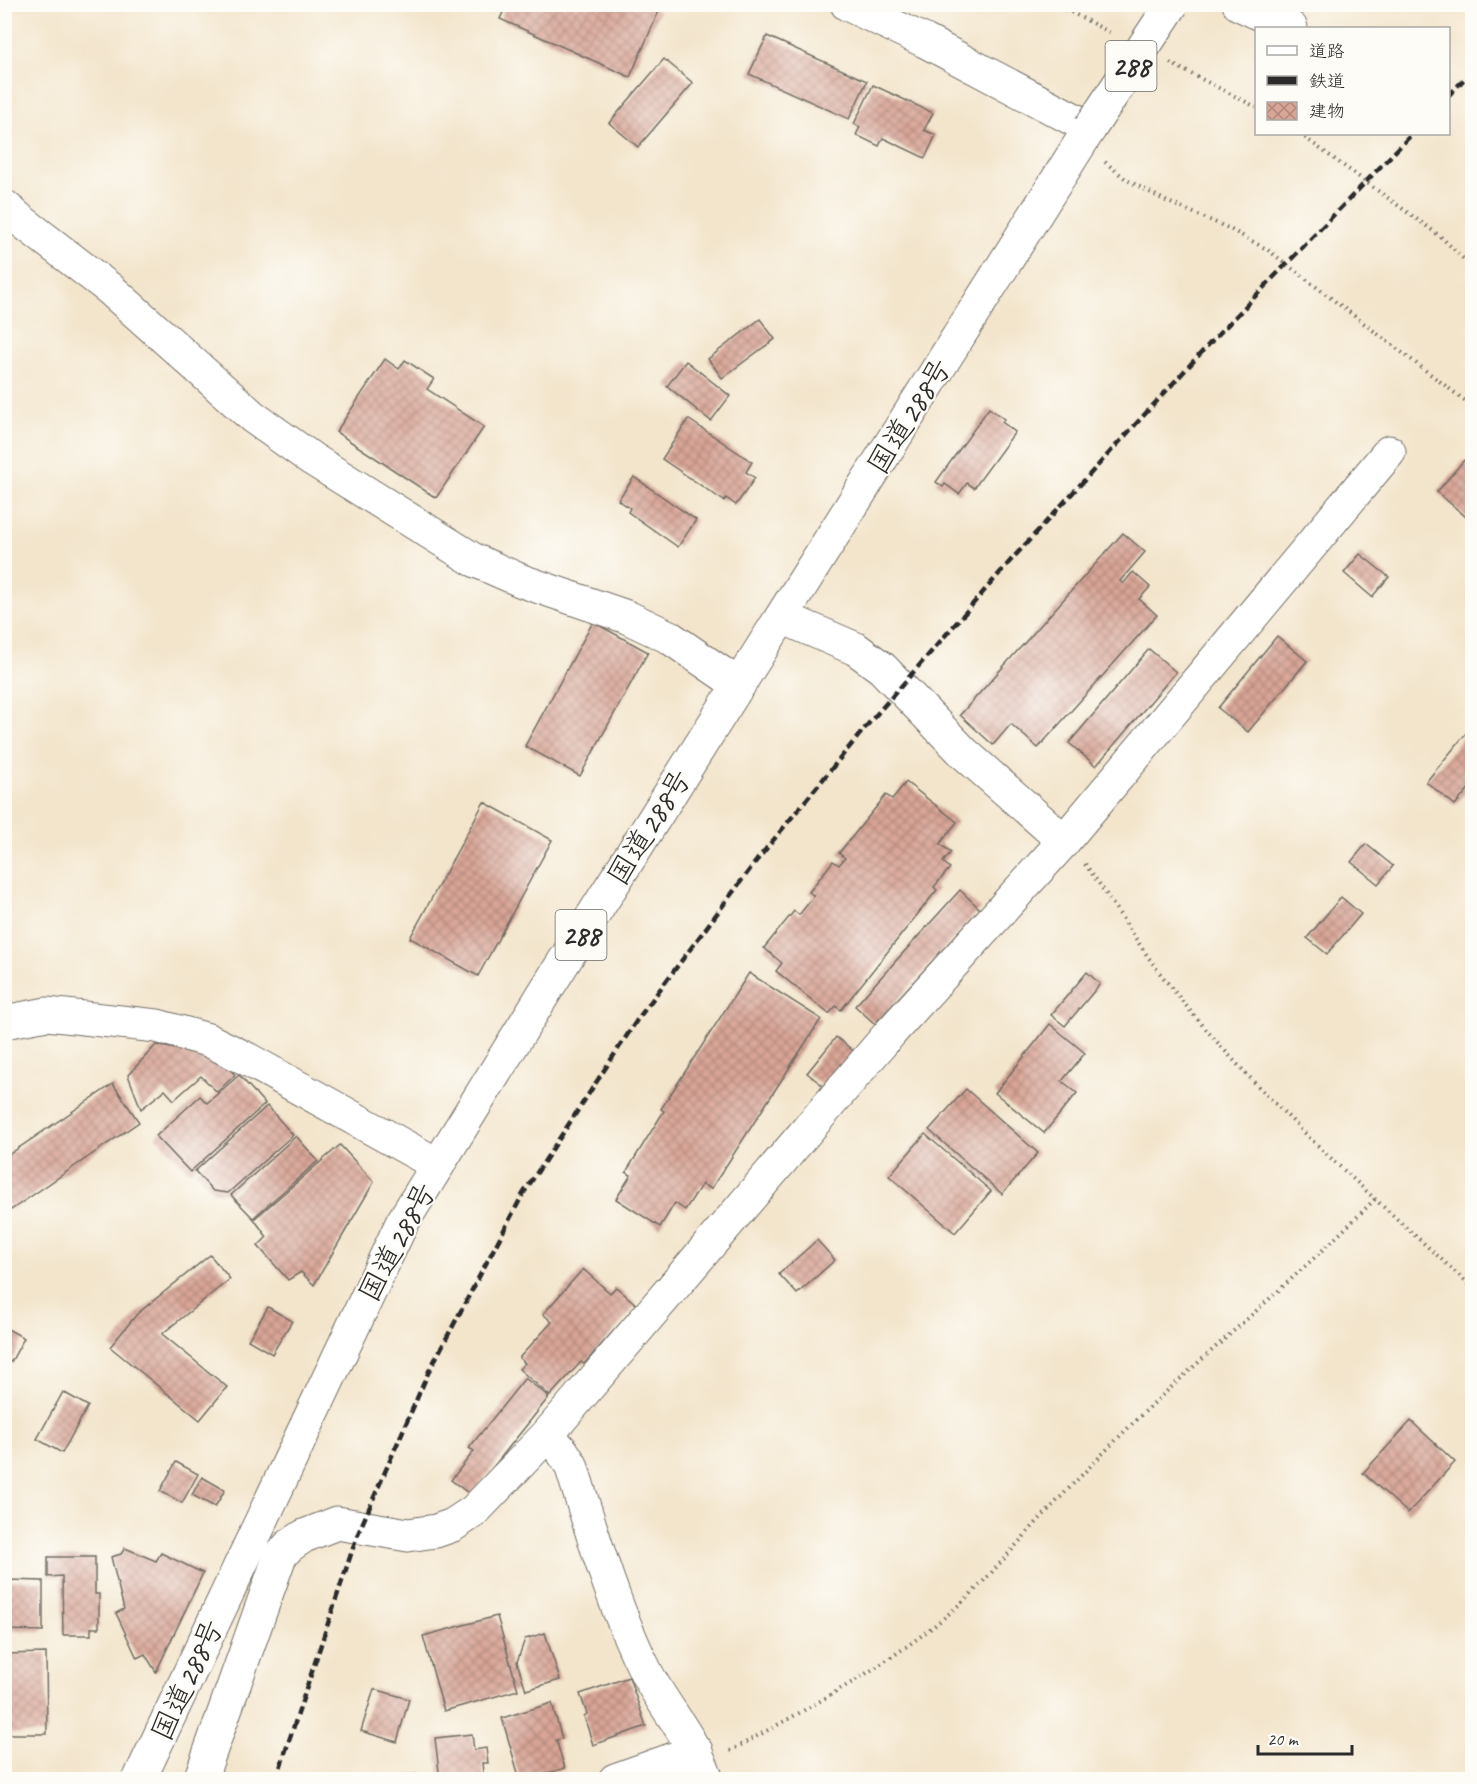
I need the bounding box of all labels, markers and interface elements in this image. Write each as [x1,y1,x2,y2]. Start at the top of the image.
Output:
legend [1255,27,1450,135]
text: 道路 [1309,40,1345,62]
road number: 288 [1106,41,1156,91]
text: 鉄道 [1309,70,1345,92]
text: 建物 [1309,100,1345,122]
street label: 国道288号 [858,351,960,481]
street label: 国道288号 [598,762,700,892]
road number: 288 [556,910,606,960]
street label: 国道288号 [350,1175,444,1309]
street label: 国道288号 [142,1613,232,1747]
scale bar [1258,1718,1352,1756]
text: 20 m [1267,1728,1300,1750]

